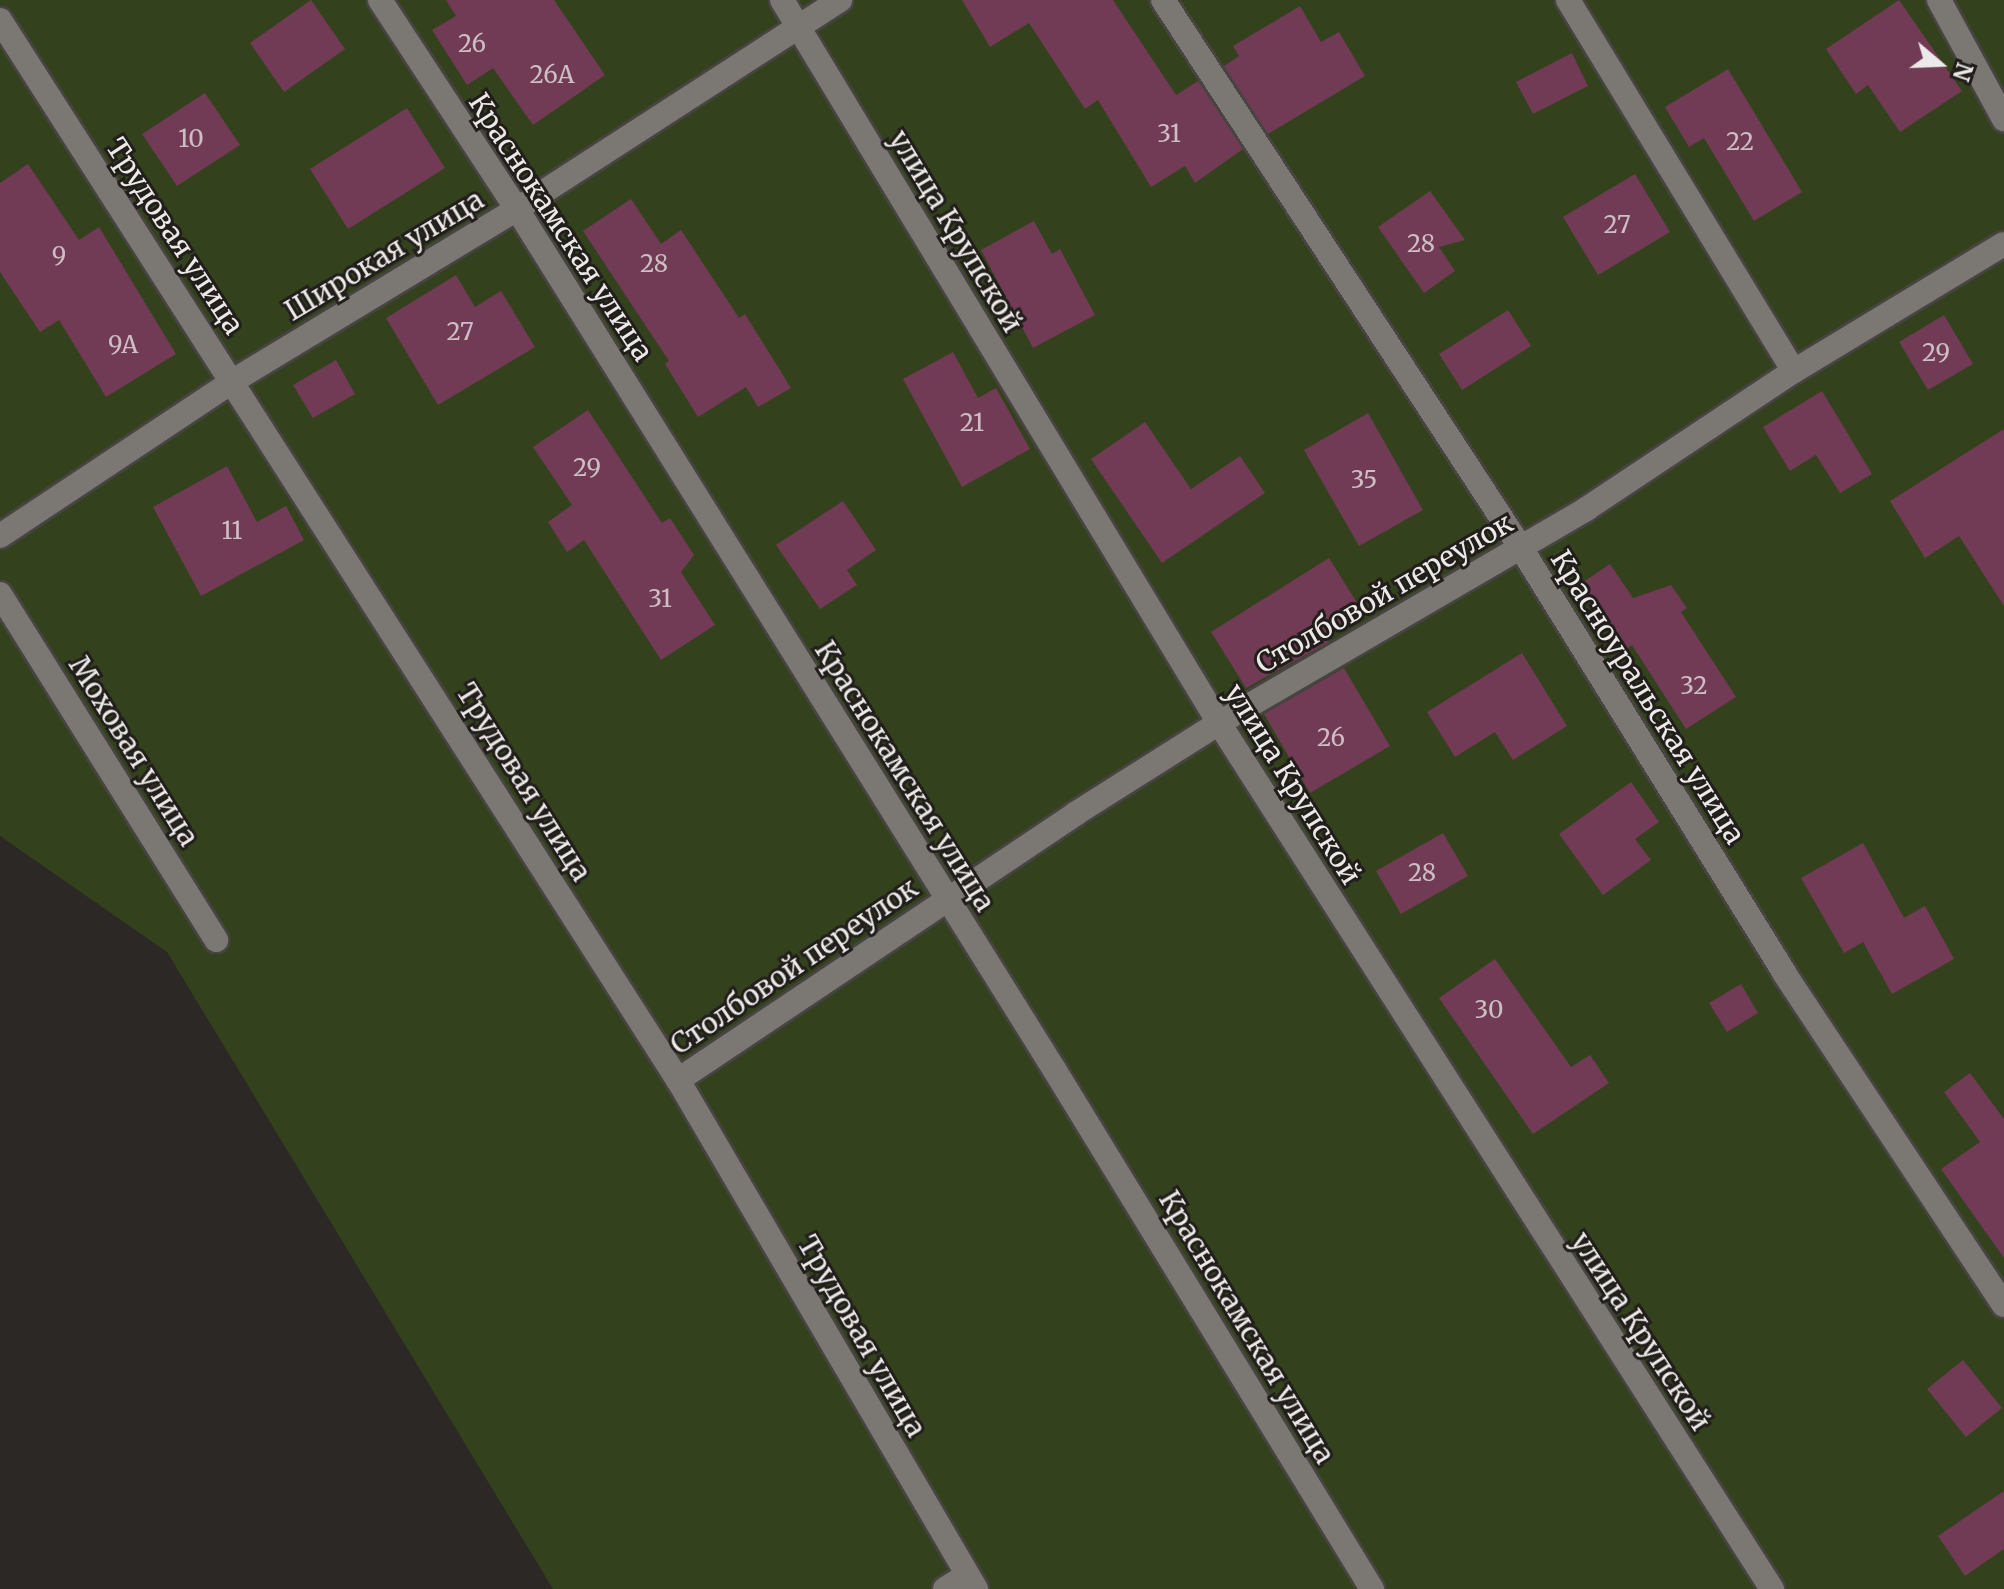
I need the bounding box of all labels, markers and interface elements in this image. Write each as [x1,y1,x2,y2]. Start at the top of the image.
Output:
north arrow [1900,24,1980,104]
house number: 26 [458,30,486,58]
text: N [1947,59,1979,85]
house number: 26А [530,61,574,89]
street label: Краснокамская улица [462,87,660,367]
house number: 31 [1157,120,1181,148]
street label: улица Крупской [882,124,1030,338]
house number: 10 [178,125,204,153]
house number: 22 [1726,128,1754,156]
street label: Трудовая улица [99,132,251,340]
street label: Широкая улица [278,182,490,328]
house number: 27 [1603,211,1631,239]
house number: 28 [1407,230,1435,258]
house number: 9 [52,242,66,270]
house number: 28 [640,250,668,278]
house number: 27 [446,318,474,346]
house number: 9А [108,331,138,359]
house number: 29 [1922,339,1950,367]
house number: 21 [960,409,984,437]
house number: 29 [573,454,601,482]
house number: 35 [1351,466,1377,494]
street label: Столбовой переулок [1250,506,1518,680]
house number: 11 [222,517,242,545]
street label: Красноуральская улица [1544,544,1752,850]
house number: 31 [648,585,672,613]
street label: Краснокамская улица [808,635,1002,917]
street label: Моховая улица [62,650,206,852]
house number: 32 [1680,672,1708,700]
street label: Трудовая улица [450,677,598,887]
street label: улица Крупской [1218,678,1368,890]
house number: 26 [1317,724,1345,752]
house number: 28 [1408,859,1436,887]
street label: Столбовой переулок [664,871,924,1061]
house number: 30 [1475,996,1503,1024]
street label: Краснокамская улица [1152,1185,1342,1469]
street label: улица Крупской [1564,1226,1718,1436]
street label: Трудовая улица [791,1229,933,1443]

